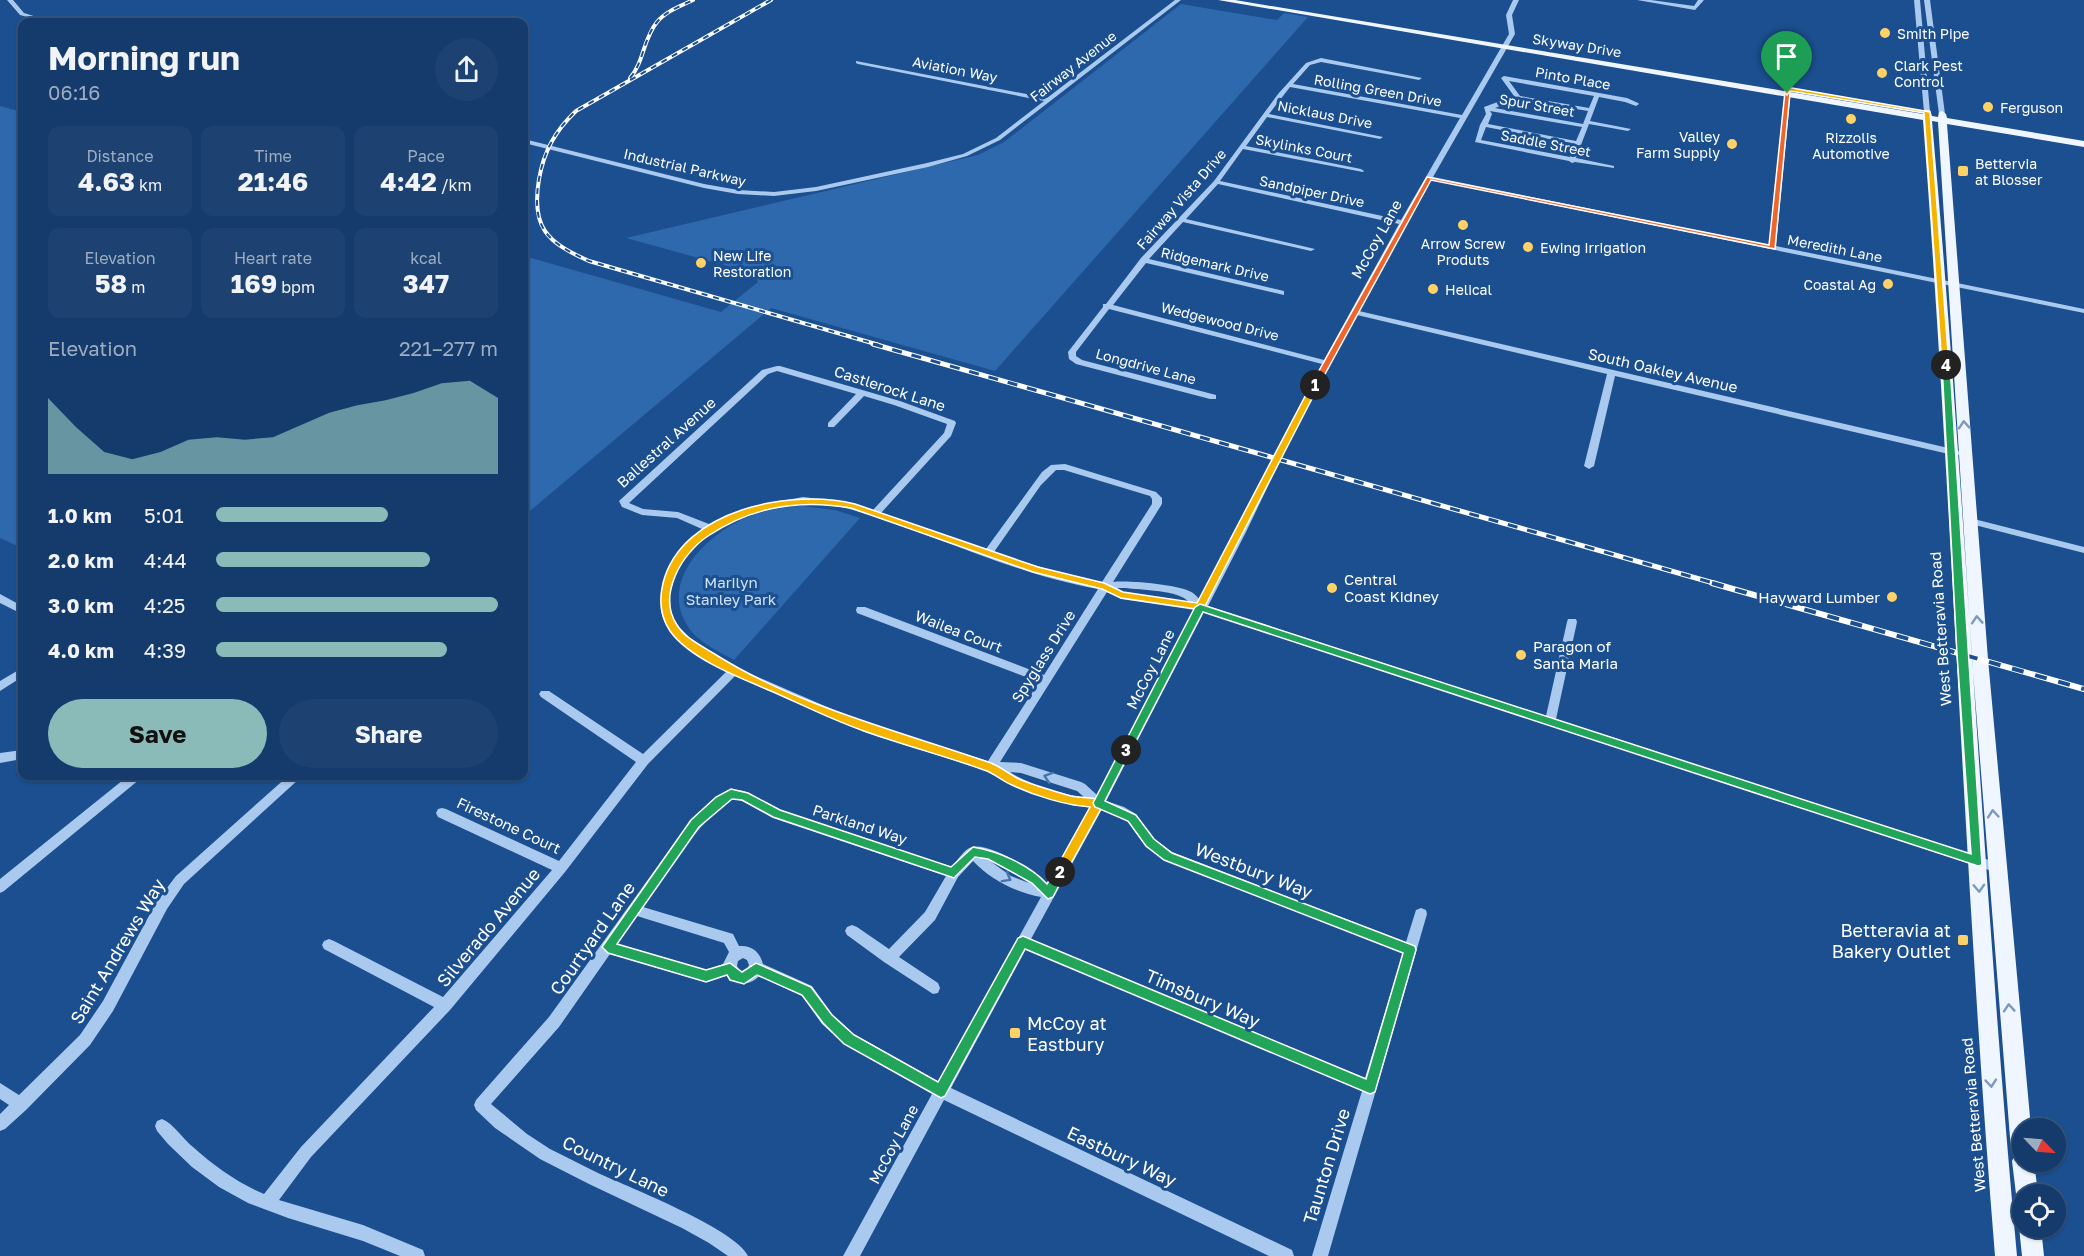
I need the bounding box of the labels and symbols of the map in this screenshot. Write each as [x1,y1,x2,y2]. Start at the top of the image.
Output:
place label: Smith Pipe [1897,25,1969,42]
marker: Smith Pipe [1878,26,1892,40]
street label: Fairway Avenue [1026,27,1120,105]
street label: Skyway Drive [1531,30,1623,60]
pin [1761,31,1812,93]
street label: Aviation Way [911,52,999,86]
place label: Clark Pest Control [1894,57,1963,90]
street label: Pinto Place [1534,63,1612,93]
marker: Clark Pest Control [1875,66,1889,80]
street label: Rolling Green Drive [1313,70,1443,110]
street label: Spur Street [1498,90,1576,120]
street label: Nicklaus Drive [1276,96,1374,132]
place label: Ferguson [2000,99,2063,116]
marker: Ferguson [1981,100,1995,114]
marker: Rizzolis Automotive [1844,112,1858,126]
street label: Saddle Street [1499,126,1593,160]
place label: Valley Farm Supply [1636,128,1720,161]
place label: Rizzolis Automotive [1812,129,1890,162]
street label: Skylinks Court [1254,130,1354,166]
marker: Valley Farm Supply [1725,137,1739,151]
street label: Industrial Parkway [622,145,748,189]
street label: Fairway Vista Drive [1133,145,1229,253]
place label: Bettervia at Blosser [1975,155,2043,188]
marker: Bettervia at Blosser [1956,164,1970,178]
street label: Sandpiper Drive [1258,172,1366,210]
street label: McCoy Lane [1347,196,1405,282]
marker: Arrow Screw Produts [1456,218,1470,232]
street label: Meredith Lane [1786,230,1884,266]
place label: Arrow Screw Produts [1421,235,1505,268]
place label: Ewing Irrigation [1540,239,1646,256]
marker: Ewing Irrigation [1521,240,1535,254]
street label: Ridgemark Drive [1159,243,1271,285]
place label: New Life Restoration [713,247,791,280]
marker: New Life Restoration [694,256,708,270]
place label: Coastal Ag [1803,276,1876,293]
marker: Coastal Ag [1881,277,1895,291]
place label: Helical [1445,281,1492,298]
marker: Helical [1426,282,1440,296]
street label: Wedgewood Drive [1159,298,1281,344]
street label: Longdrive Lane [1094,344,1198,388]
street label: South Oakley Avenue [1587,344,1740,396]
pin: 4 [1931,350,1961,380]
street label: Castlerock Lane [832,361,948,415]
pin: 1 [1300,370,1330,400]
street label: Ballestral Avenue [613,393,719,491]
one-way arrow [1957,421,1970,430]
street label: West Betteravia Road [1926,551,1954,707]
place label: Central Coast Kidney [1344,570,1440,605]
park label: Marilyn Stanley Park [686,573,777,608]
marker: Central Coast Kidney [1325,581,1339,595]
place label: Hayward Lumber [1758,588,1880,606]
marker: Hayward Lumber [1885,590,1899,604]
street label: Wailea Court [913,606,1005,656]
street label: Spyglass Drive [1007,606,1079,706]
one-way arrow [1971,615,1984,624]
street label: McCoy Lane [1122,626,1178,712]
place label: Paragon of Santa Maria [1533,637,1618,672]
marker: Paragon of Santa Maria [1514,648,1528,662]
pin: 3 [1111,735,1141,765]
one-way arrow [1043,771,1054,784]
street label: Firestone Court [454,793,564,857]
street label: Parkland Way [810,800,910,848]
one-way arrow [1987,809,2000,818]
street label: Westbury Way [1192,837,1316,903]
pin: 2 [1045,857,1075,887]
street label: Silverado Avenue [432,863,544,991]
one-way arrow [1001,871,1012,883]
street label: Saint Andrews Way [65,874,169,1028]
street label: Courtyard Lane [545,877,639,999]
one-way arrow [1972,883,1985,892]
place label: Betteravia at Bakery Outlet [1832,919,1951,962]
marker: Betteravia at Bakery Outlet [1956,933,1970,947]
street label: Timsbury Way [1143,964,1263,1032]
one-way arrow [2003,1004,2016,1013]
place label: McCoy at Eastbury [1027,1012,1107,1055]
marker: McCoy at Eastbury [1008,1026,1022,1040]
street label: West Betteravia Road [1957,1037,1989,1193]
one-way arrow [1984,1078,1997,1087]
street label: McCoy Lane [865,1101,922,1187]
street label: Taunton Drive [1298,1106,1354,1226]
north arrow [2012,1118,2066,1172]
street label: Eastbury Way [1064,1121,1180,1191]
street label: Country Lane [559,1131,673,1201]

